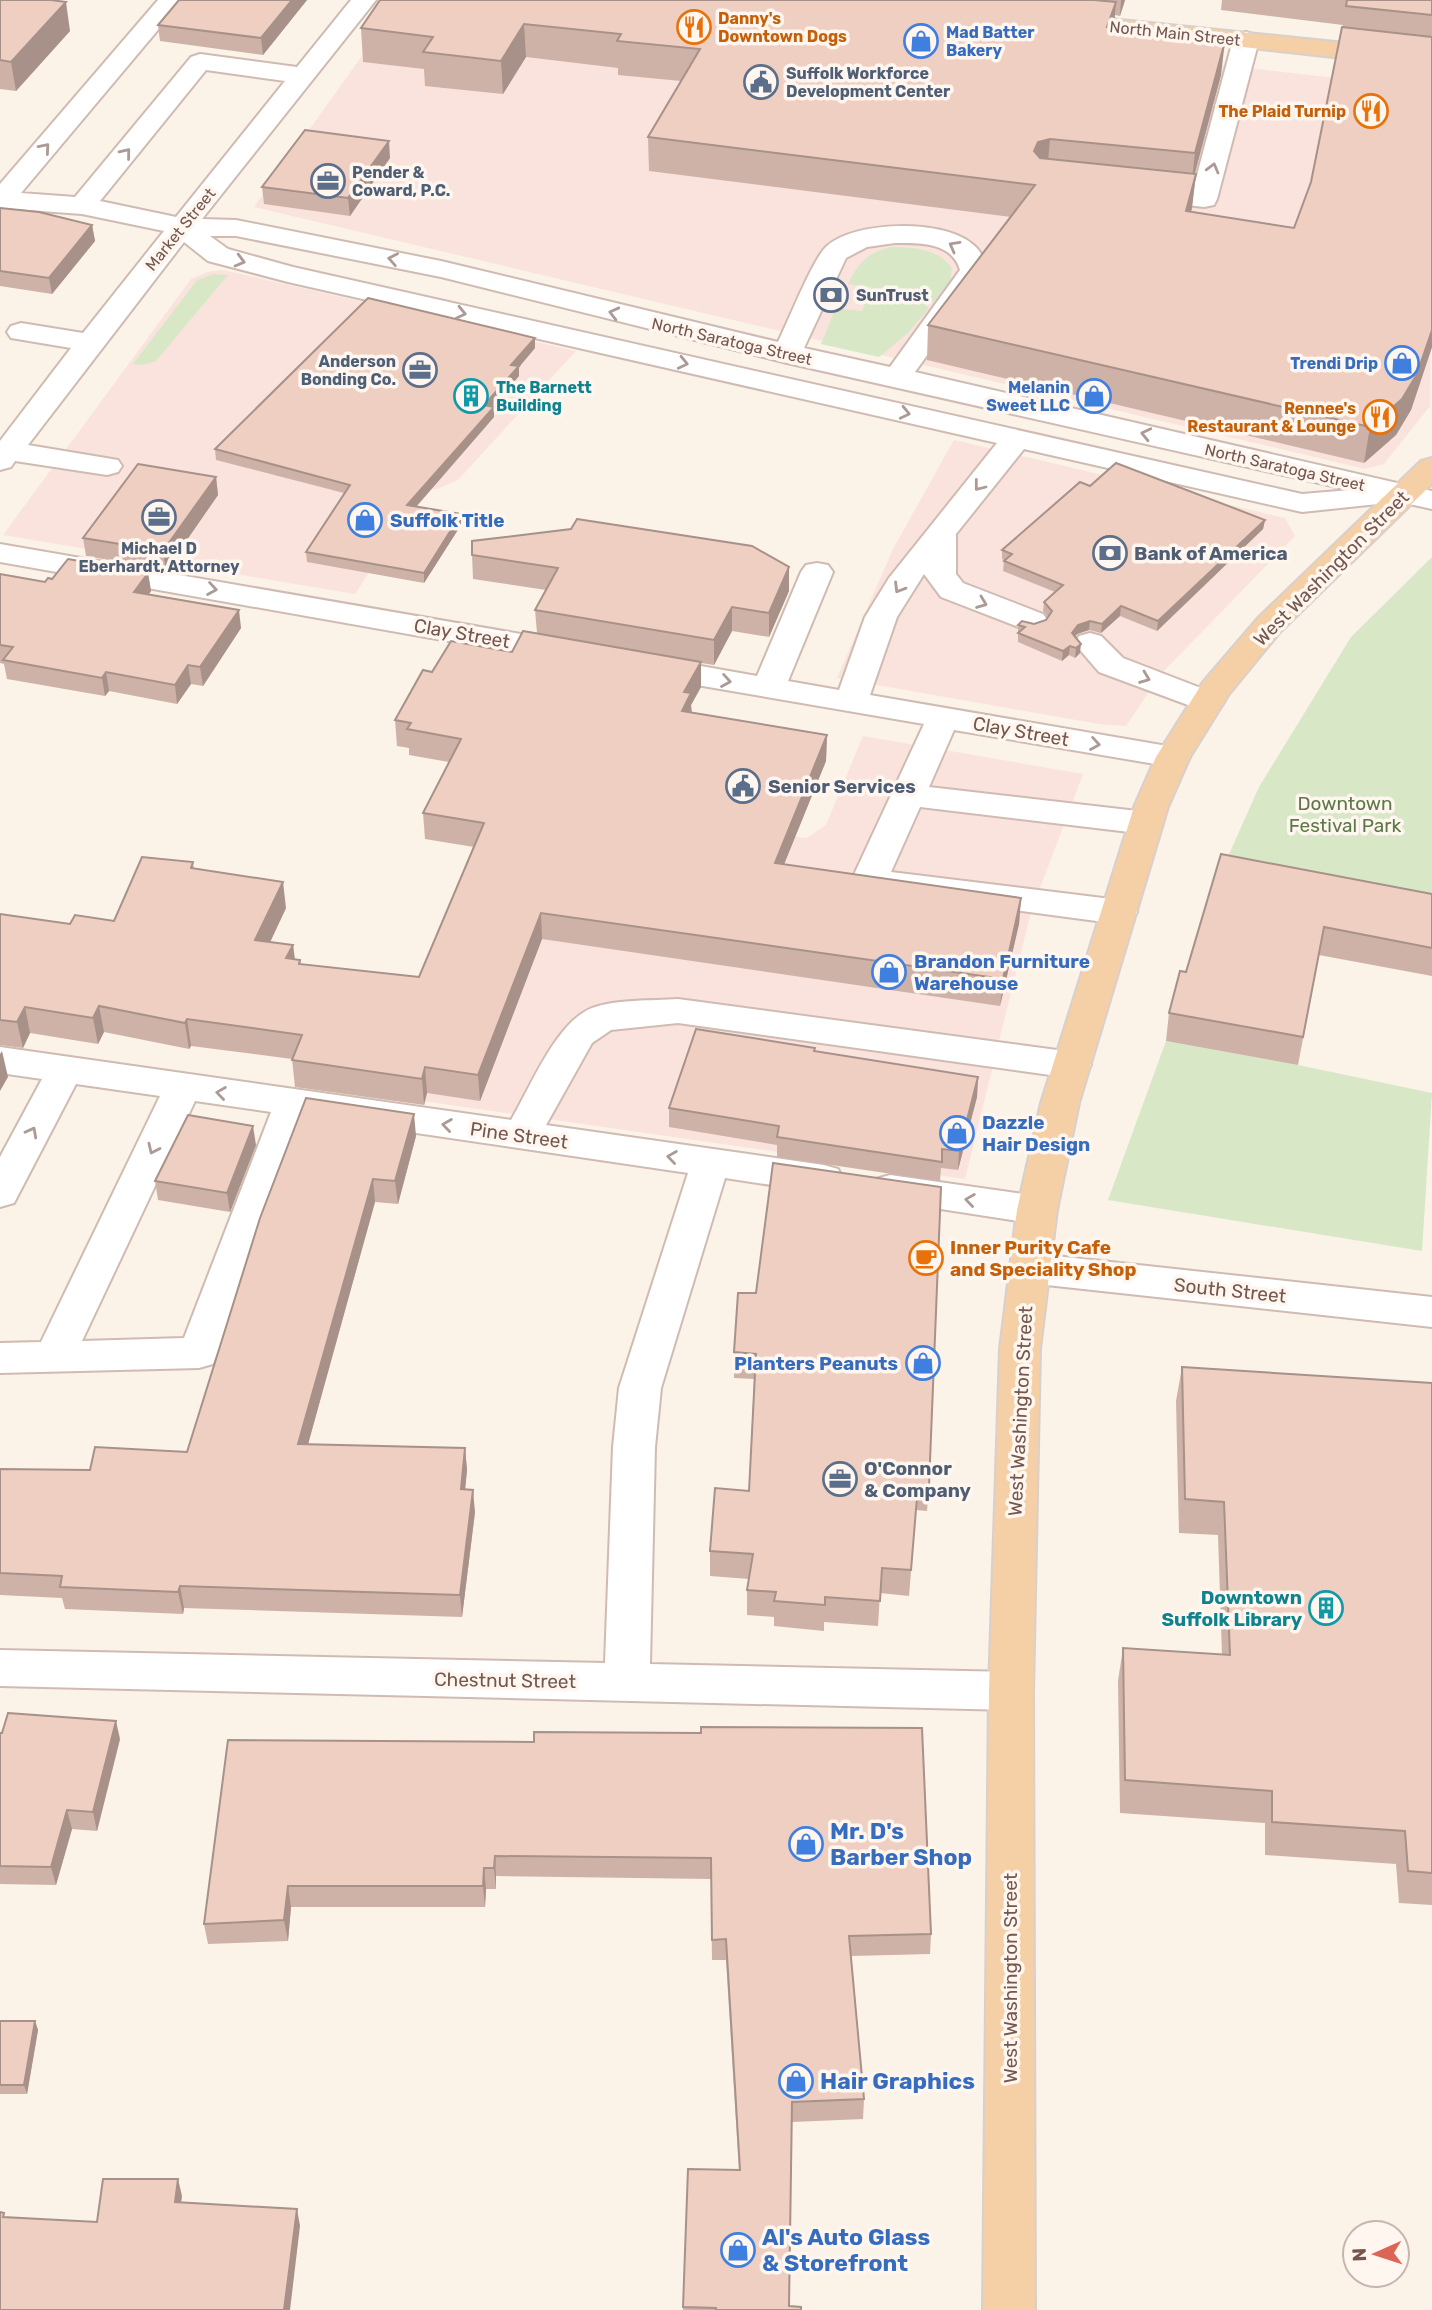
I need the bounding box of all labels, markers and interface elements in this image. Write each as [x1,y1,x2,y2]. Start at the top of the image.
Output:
restaurant icon: Danny's Downtown Dogs [675,8,713,46]
place label: Danny's Downtown Dogs [718,9,847,46]
street label: North Main Street [1109,17,1241,50]
shop icon: Mad Batter Bakery [902,22,940,60]
place label: Mad Batter Bakery [946,23,1035,60]
public building icon: Suffolk Workforce Development Center [742,63,780,101]
place label: Suffolk Workforce Development Center [786,64,951,101]
restaurant icon: The Plaid Turnip [1352,92,1390,130]
place label: The Plaid Turnip [1219,102,1346,121]
one-way arrow [37,143,49,156]
one-way arrow [117,148,130,160]
office icon: Pender & Coward, P.C. [309,162,347,200]
one-way arrow [1205,162,1219,174]
place label: Pender & Coward, P.C. [352,163,450,200]
street label: Market Street [141,184,219,274]
one-way arrow [948,241,961,254]
one-way arrow [233,253,245,267]
one-way arrow [387,253,399,268]
bank icon: SunTrust [812,276,850,314]
place label: SunTrust [856,286,929,305]
one-way arrow [455,304,467,319]
one-way arrow [608,307,620,321]
street label: North Saratoga Street [650,314,814,369]
shop icon: Trendi Drip [1383,344,1421,382]
office icon: Anderson Bonding Co. [401,351,439,389]
place label: Anderson Bonding Co. [301,352,396,389]
one-way arrow [677,354,689,369]
place label: Trendi Drip [1290,354,1378,373]
building icon: The Barnett Building [452,377,490,415]
shop icon: Melanin Sweet LLC [1075,377,1113,415]
place label: The Barnett Building [496,378,592,415]
place label: Melanin Sweet LLC [986,378,1070,415]
restaurant icon: Rennee's Restaurant & Lounge [1361,398,1399,436]
place label: Rennee's Restaurant & Lounge [1187,399,1356,436]
one-way arrow [899,404,911,419]
one-way arrow [1141,428,1153,442]
street label: North Saratoga Street [1203,440,1367,495]
one-way arrow [975,478,987,491]
street label: West Washington Street [1249,485,1414,651]
office icon: Michael D Eberhardt, Attorney [140,498,178,536]
shop icon: Suffolk Title [346,501,384,539]
place label: Suffolk Title [390,509,504,532]
bank icon: Bank of America [1091,534,1129,572]
place label: Michael D Eberhardt, Attorney [78,539,240,576]
place label: Bank of America [1134,542,1288,565]
one-way arrow [206,581,218,596]
one-way arrow [894,581,907,594]
one-way arrow [975,595,987,609]
street label: Clay Street [412,614,512,653]
one-way arrow [1138,670,1150,684]
one-way arrow [720,673,732,688]
street label: Clay Street [971,712,1071,751]
one-way arrow [1089,736,1101,751]
public building icon: Senior Services [724,767,762,805]
place label: Senior Services [768,775,916,798]
park label: Downtown Festival Park [1289,792,1402,837]
place label: Brandon Furniture Warehouse [914,950,1090,995]
shop icon: Brandon Furniture Warehouse [870,953,908,991]
one-way arrow [216,1085,227,1100]
place label: Dazzle Hair Design [982,1111,1090,1156]
shop icon: Dazzle Hair Design [938,1114,976,1152]
street label: Pine Street [469,1117,570,1154]
one-way arrow [441,1118,452,1133]
one-way arrow [23,1127,37,1139]
one-way arrow [148,1142,162,1154]
one-way arrow [666,1150,678,1165]
one-way arrow [964,1193,976,1208]
place label: Inner Purity Cafe and Speciality Shop [950,1236,1136,1281]
cafe icon: Inner Purity Cafe and Speciality Shop [907,1239,945,1277]
street label: South Street [1173,1273,1288,1308]
street label: West Washington Street [1004,1305,1038,1517]
shop icon: Planters Peanuts [904,1344,942,1382]
place label: Planters Peanuts [734,1352,898,1375]
place label: O'Connor & Company [864,1457,972,1502]
office icon: O'Connor & Company [821,1460,859,1498]
place label: Downtown Suffolk Library [1162,1586,1303,1631]
building icon: Downtown Suffolk Library [1307,1589,1345,1627]
street label: Chestnut Street [434,1668,577,1693]
place label: Mr. D's Barber Shop [830,1817,972,1871]
shop icon: Mr. D's Barber Shop [787,1825,825,1863]
street label: West Washington Street [999,1872,1022,2083]
shop icon: Hair Graphics [777,2062,815,2100]
place label: Hair Graphics [820,2067,975,2095]
north arrow [1341,2219,1411,2289]
place label: Al's Auto Glass & Storefront [762,2223,930,2277]
shop icon: Al's Auto Glass & Storefront [719,2231,757,2269]
text: N [1348,2247,1371,2262]

